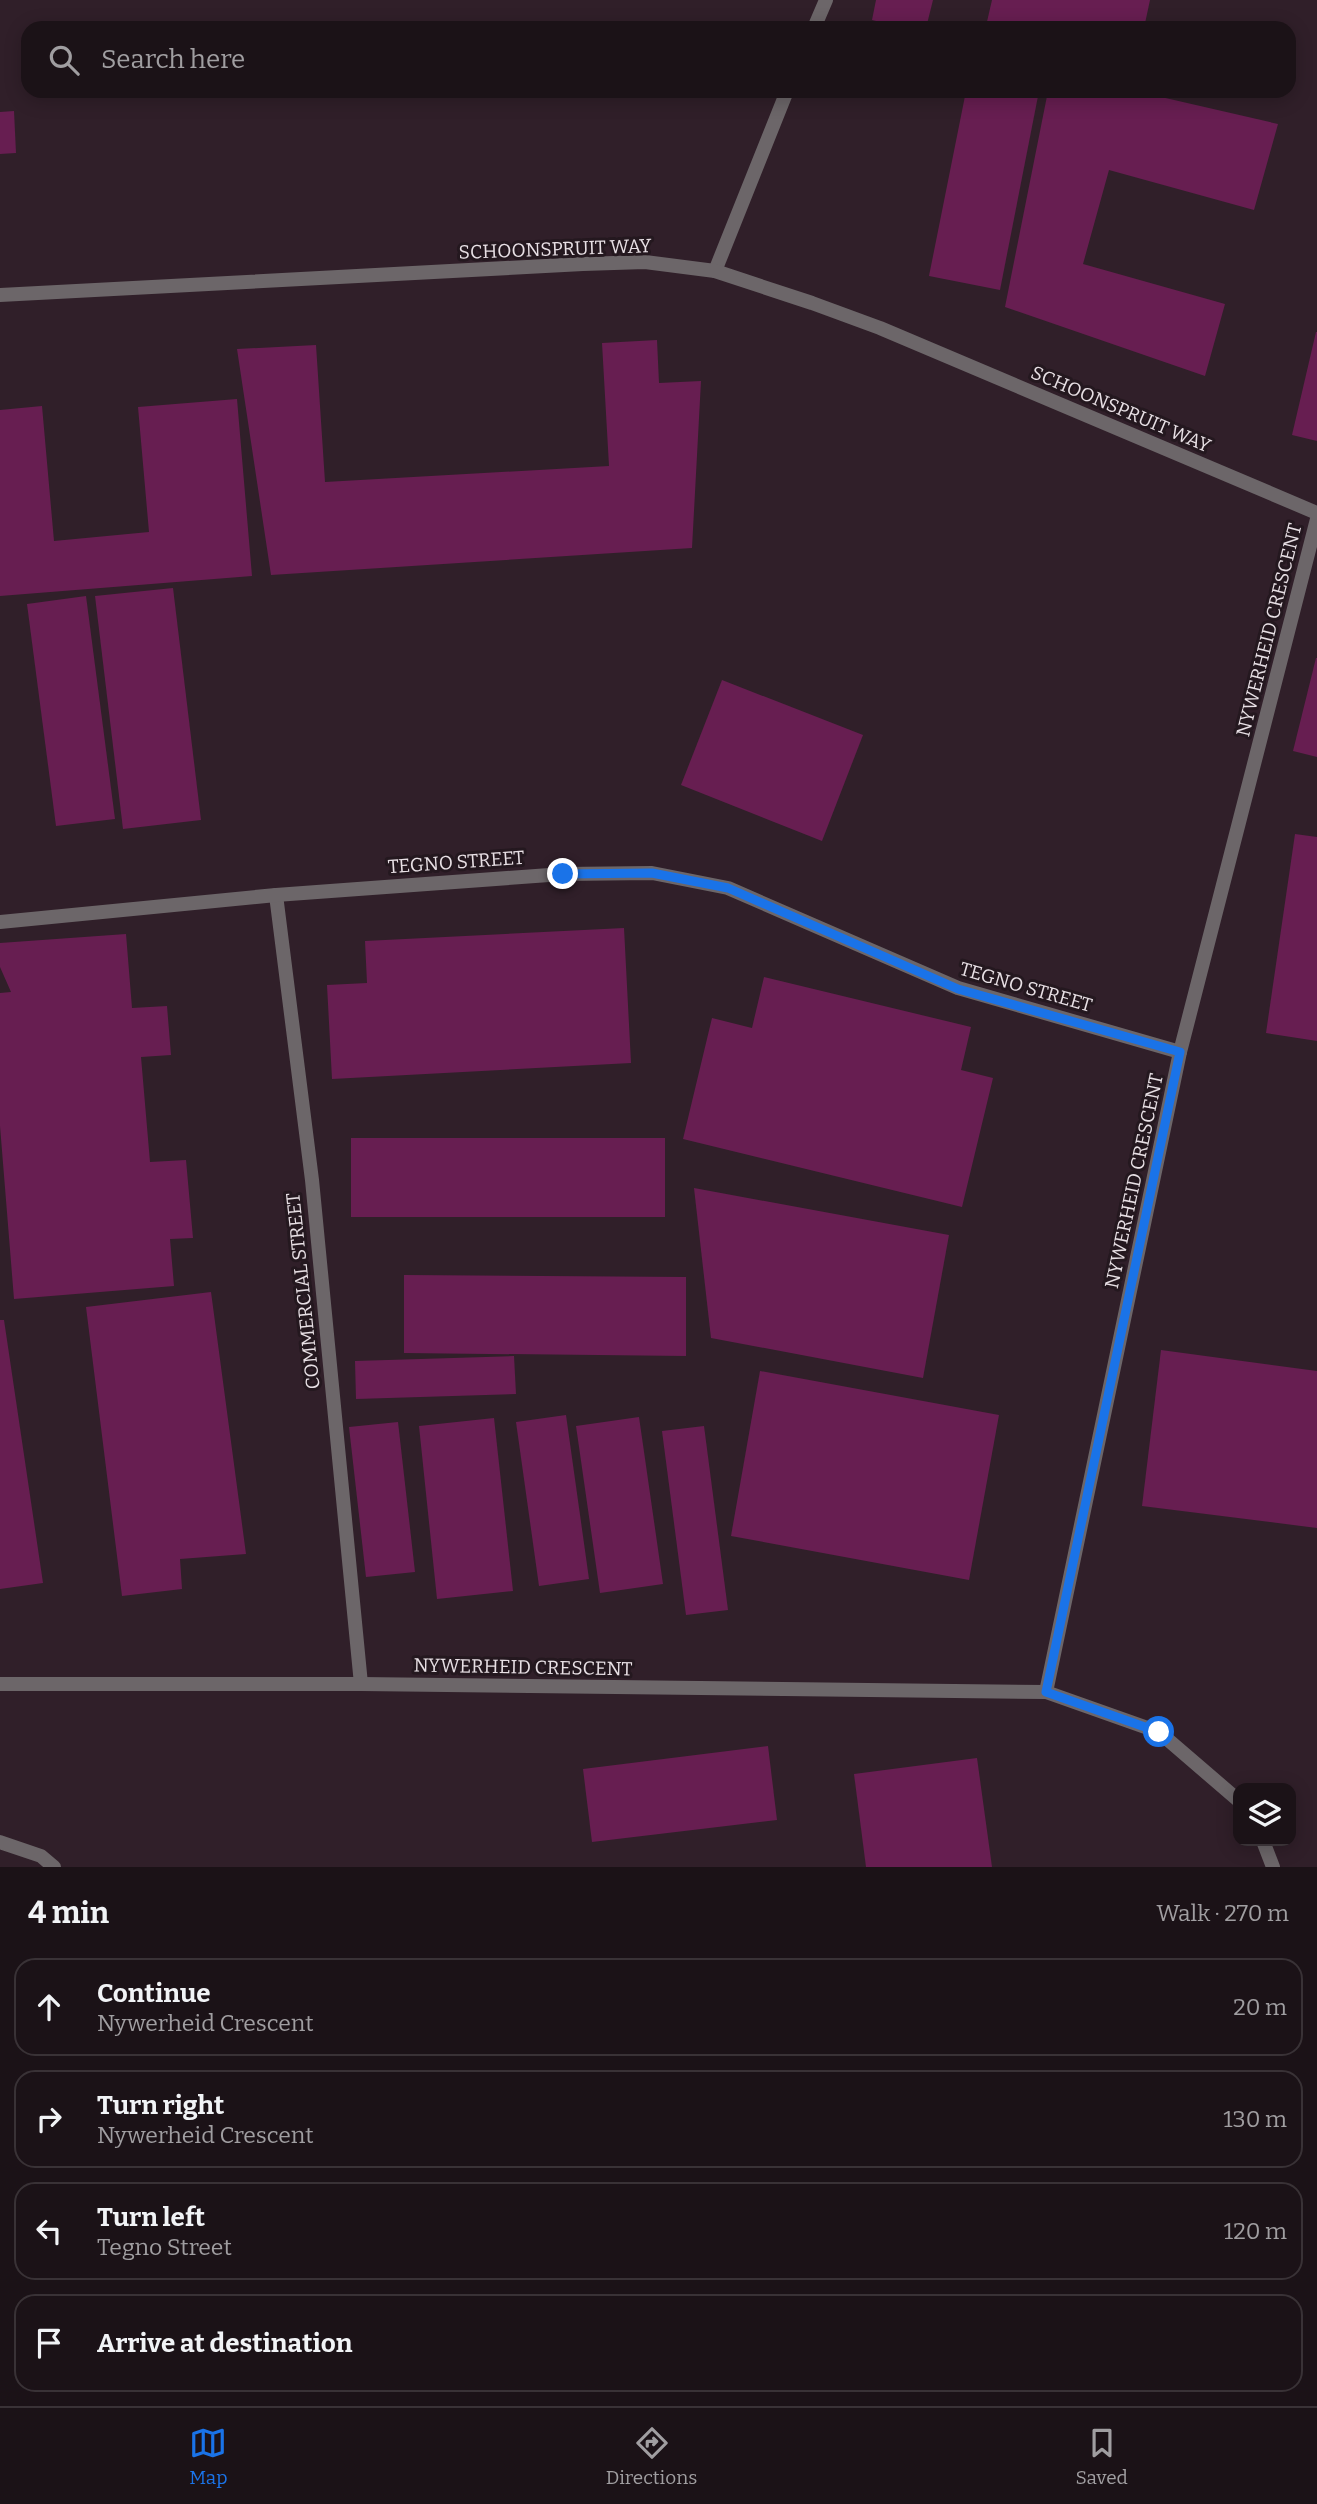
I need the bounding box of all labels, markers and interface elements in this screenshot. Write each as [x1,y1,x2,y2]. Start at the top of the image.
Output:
search box [21,21,1296,98]
icon: search [45,41,83,79]
text: Search here [101,44,245,75]
street label: SCHOONSPRUIT WAY [458,234,653,264]
street label: SCHOONSPRUIT WAY [1028,361,1215,458]
street label: NYWERHEID CRESCENT [1231,521,1307,739]
street label: TEGNO STREET [387,846,525,878]
route end [547,858,578,889]
street label: TEGNO STREET [957,957,1095,1017]
street label: NYWERHEID CRESCENT [1100,1072,1168,1290]
street label: COMMERCIAL STREET [281,1192,325,1390]
street label: NYWERHEID CRESCENT [413,1654,633,1680]
route start [1143,1716,1174,1747]
map controls [1233,1783,1296,1846]
button: layers [1233,1783,1296,1846]
text: 4 min [28,1895,109,1931]
text: Walk · 270 m [1156,1899,1289,1927]
text: Continue [97,1978,211,2009]
icon: ahead [30,1988,68,2026]
text: 20 m [1233,1993,1287,2021]
text: Nywerheid Crescent [97,2009,314,2037]
text: Turn right [97,2090,224,2121]
icon: right [30,2100,68,2138]
text: 130 m [1223,2105,1287,2133]
text: Nywerheid Crescent [97,2121,314,2149]
text: Turn left [97,2202,205,2233]
icon: left [30,2212,68,2250]
text: 120 m [1224,2217,1287,2245]
text: Tegno Street [97,2233,232,2261]
icon: arrive [30,2324,68,2362]
text: Arrive at destination [97,2328,352,2359]
tab: Map [189,2424,228,2489]
tab: Directions [606,2424,697,2489]
tab: Saved [1076,2424,1128,2489]

